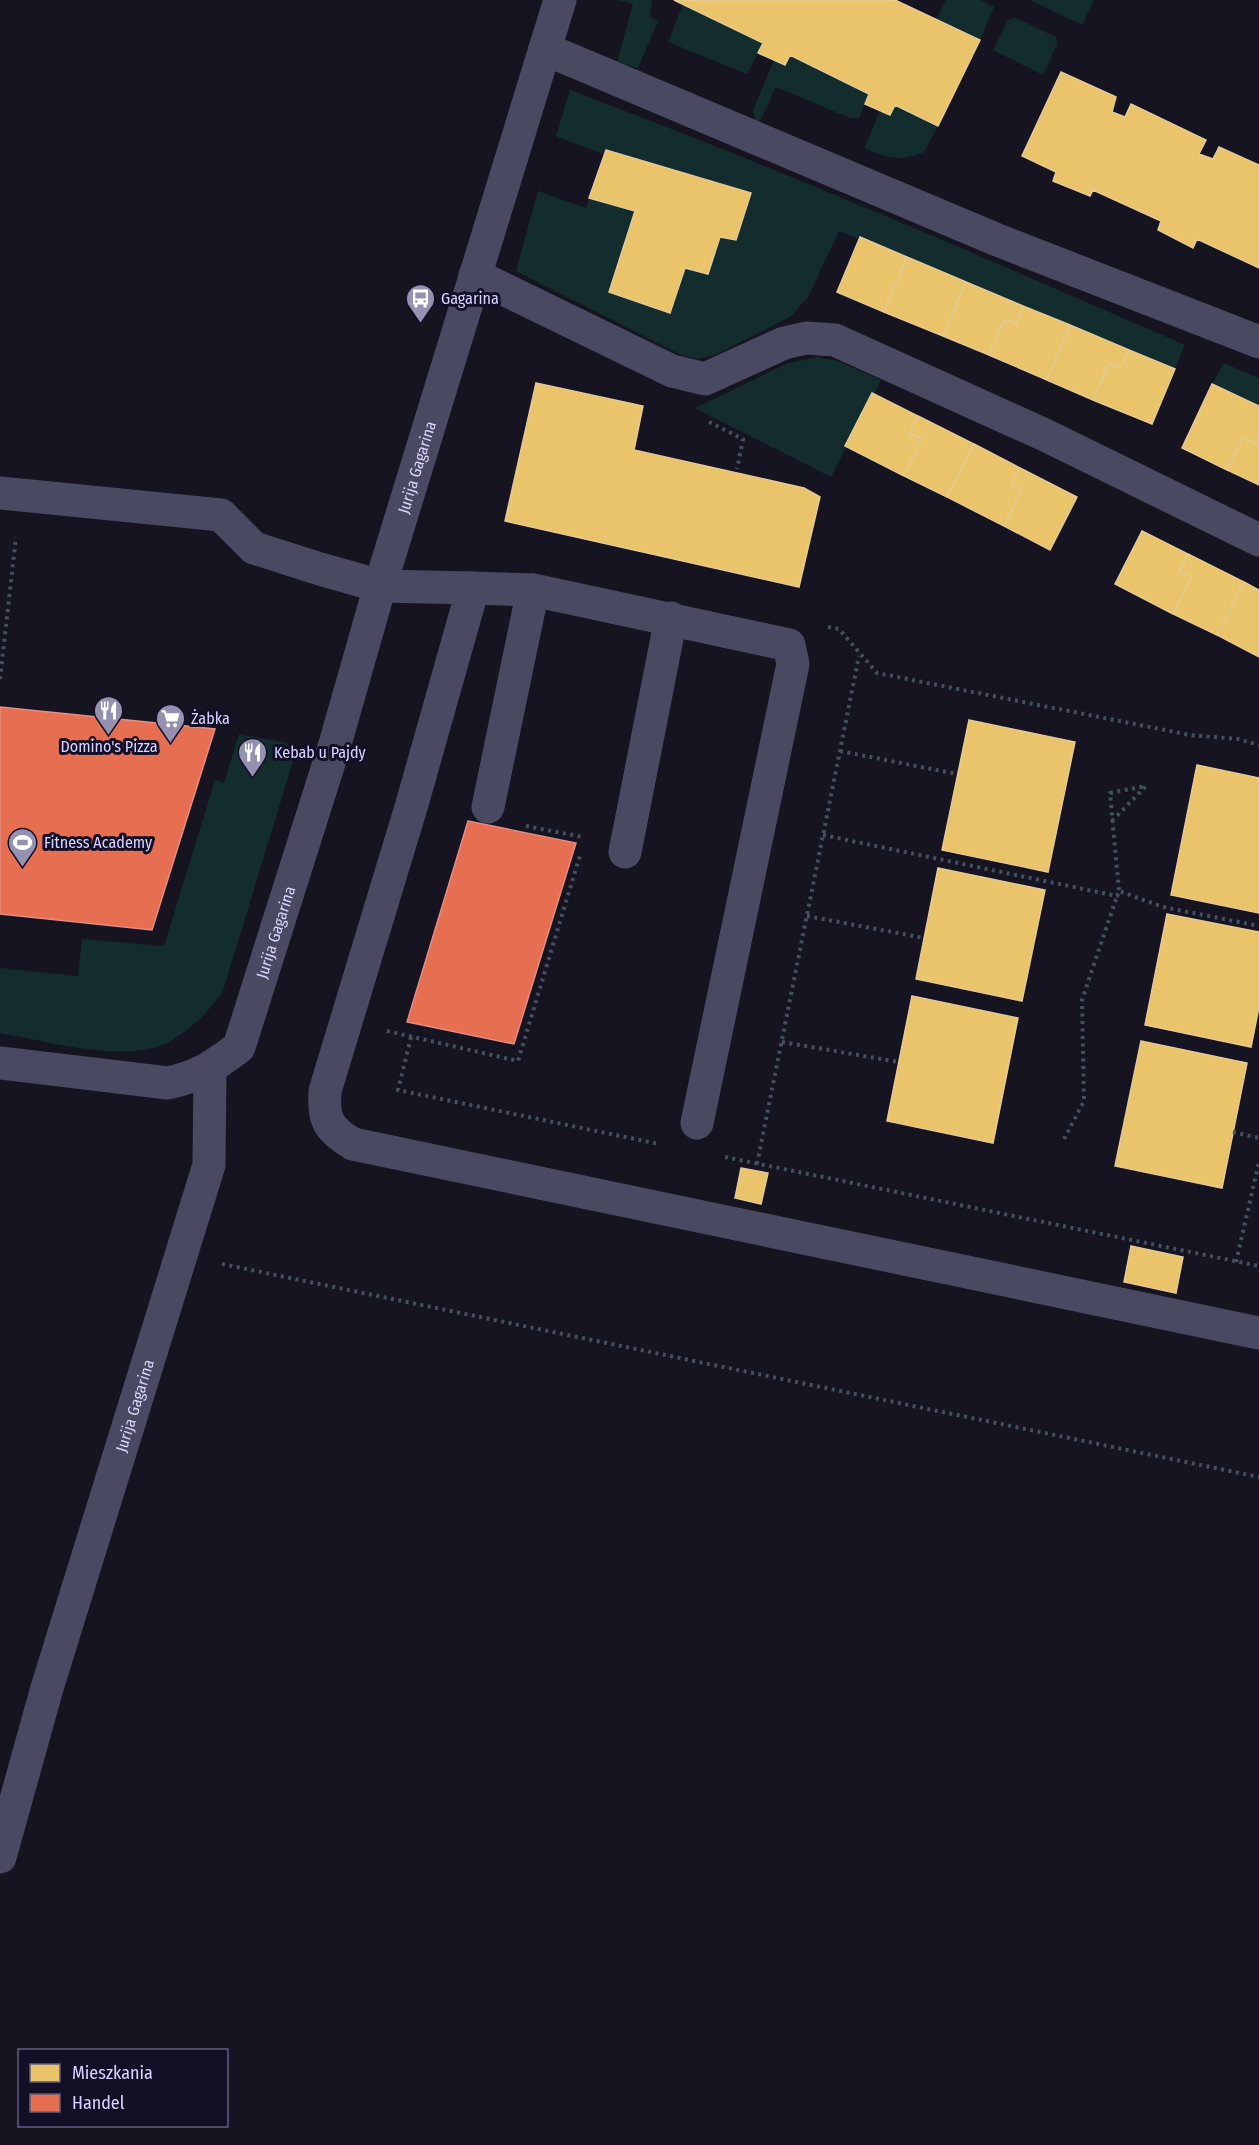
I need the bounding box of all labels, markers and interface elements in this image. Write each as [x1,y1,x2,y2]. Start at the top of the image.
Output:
bus stop icon: Gagarina [404,282,436,324]
place label: Gagarina [441,289,499,308]
street label: Jurija Gagarina [394,419,440,516]
restaurant icon: Domino's Pizza [93,694,125,736]
supermarket icon: Żabka [154,702,186,744]
place label: Żabka [191,709,230,728]
restaurant icon: Kebab u Pajdy [237,736,269,778]
place label: Domino's Pizza [60,737,158,756]
place label: Kebab u Pajdy [274,743,367,762]
sports icon: Fitness Academy [7,826,39,868]
place label: Fitness Academy [44,833,153,852]
street label: Jurija Gagarina [252,884,299,981]
street label: Jurija Gagarina [112,1357,158,1454]
legend [18,2049,228,2127]
text: Mieszkania [72,2062,153,2084]
text: Handel [72,2092,125,2114]

